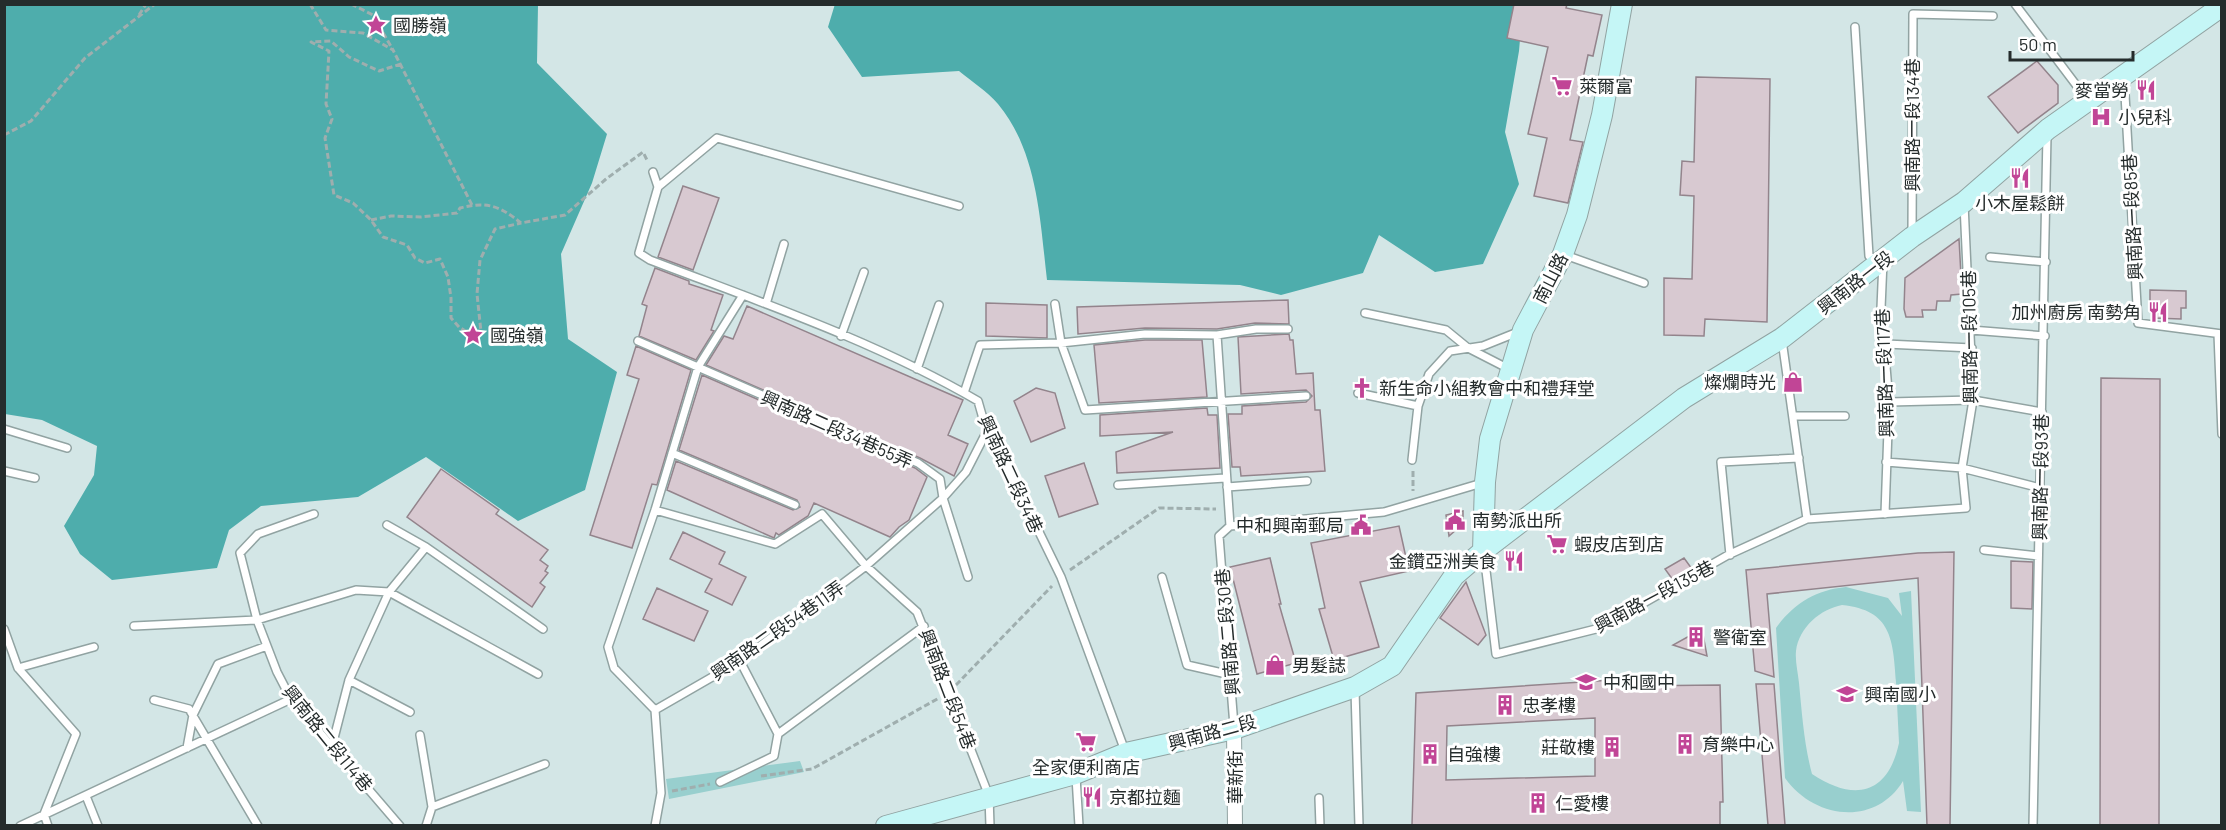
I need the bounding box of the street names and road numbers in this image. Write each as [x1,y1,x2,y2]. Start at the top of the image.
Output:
street label: 興南路一段134巷 [1901,58,1923,192]
street label: 興南路一段85巷 [2118,153,2146,281]
street label: 興南路一段 [1813,246,1897,318]
street label: 南山路 [1528,249,1572,307]
street label: 興南路一段105巷 [1957,270,1981,404]
street label: 興南路一段117巷 [1871,308,1897,438]
street label: 興南路二段34巷55弄 [758,386,916,472]
street label: 興南路二段34巷 [974,412,1048,536]
street label: 興南路一段93巷 [2028,413,2052,541]
street label: 興南路一段135巷 [1590,555,1718,637]
street label: 興南路二段30巷 [1210,568,1244,696]
street label: 興南路二段54巷11弄 [706,576,848,684]
street label: 興南路二段54巷 [915,626,981,752]
street label: 興南路二段114巷 [278,680,378,796]
street label: 興南路二段 [1166,710,1258,754]
street label: 華新街 [1224,750,1246,804]

